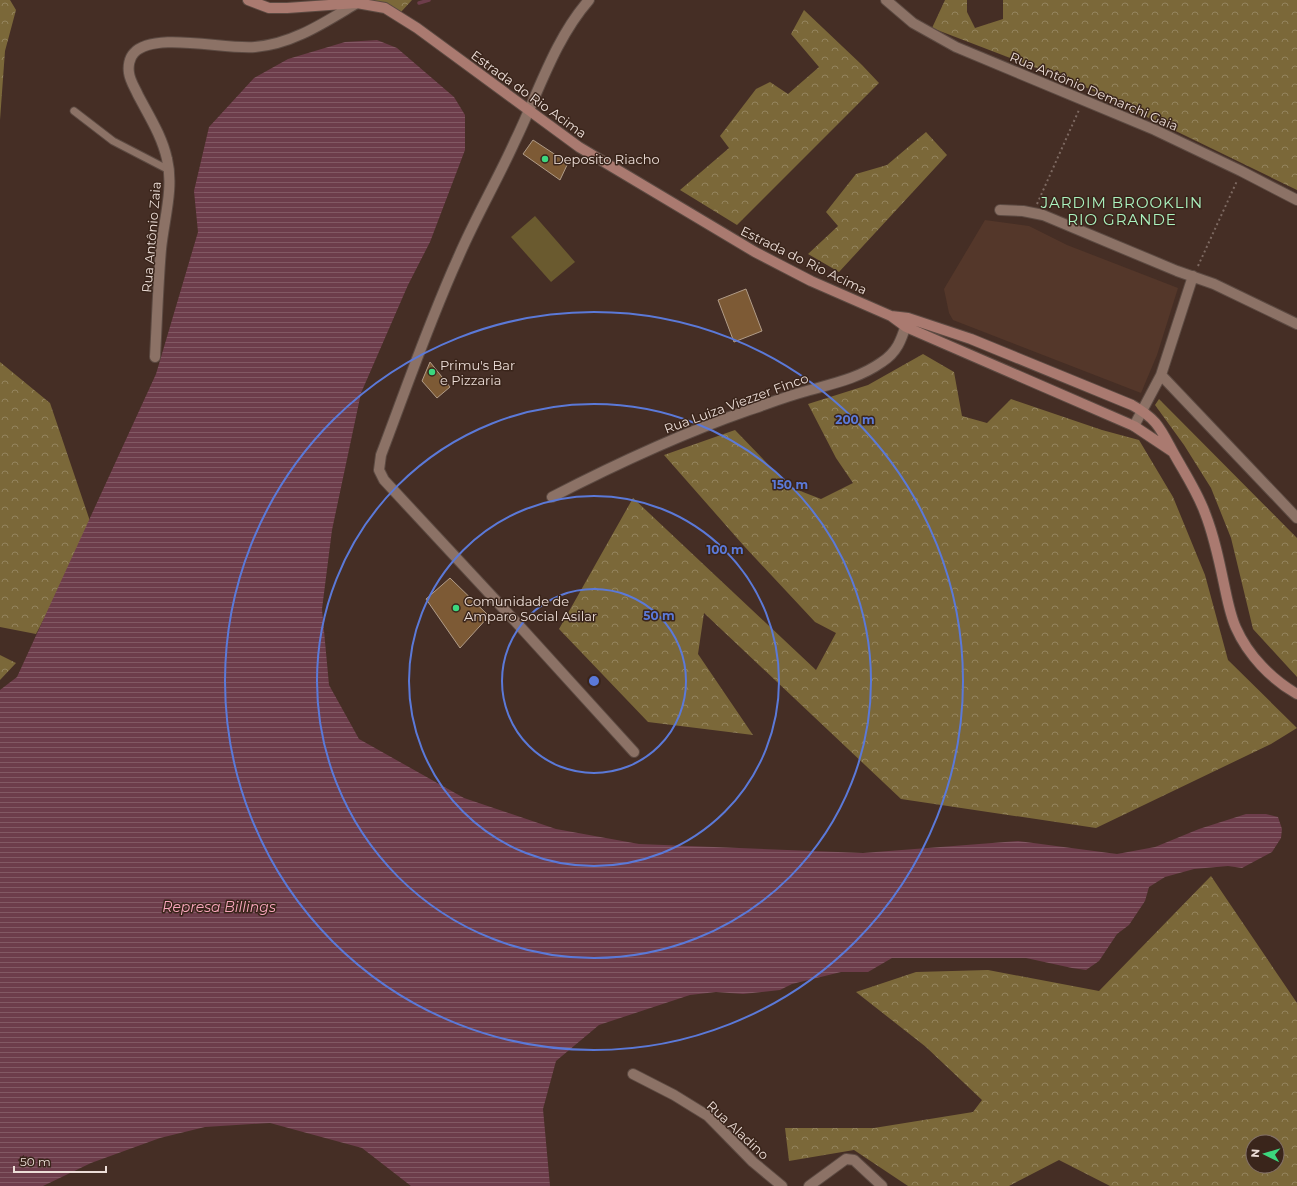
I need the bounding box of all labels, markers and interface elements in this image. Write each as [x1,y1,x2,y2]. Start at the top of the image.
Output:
street label: Estrada do Rio Acima [468,47,590,141]
street label: Rua Antônio Demarchi Gaia [1007,48,1181,134]
place label: Deposito Riacho [553,151,660,167]
marker: Deposito Riacho [540,154,550,164]
street label: Rua Antônio Zaia [138,181,164,293]
district label: JARDIM BROOKLIN RIO GRANDE [1040,193,1203,229]
street label: Estrada do Rio Acima [738,222,870,298]
place label: Primu's Bar e Pizzaria [440,357,515,388]
marker: Primu's Bar e Pizzaria [427,367,437,377]
street label: Rua Luiza Viezzer Finco [662,369,810,437]
text: 200 m [835,412,875,427]
text: 150 m [772,477,808,492]
text: 100 m [707,542,743,557]
place label: Comunidade de Amparo Social Asilar [464,593,597,624]
marker: Comunidade de Amparo Social Asilar [451,603,461,613]
text: 50 m [643,608,675,623]
centre of rings [587,674,601,688]
water label: Represa Billings [162,898,276,916]
street label: Rua Aladino [704,1097,772,1163]
north arrow [1245,1134,1285,1174]
scale bar [14,1148,106,1174]
text: N [1248,1148,1262,1158]
text: 50 m [20,1154,51,1169]

